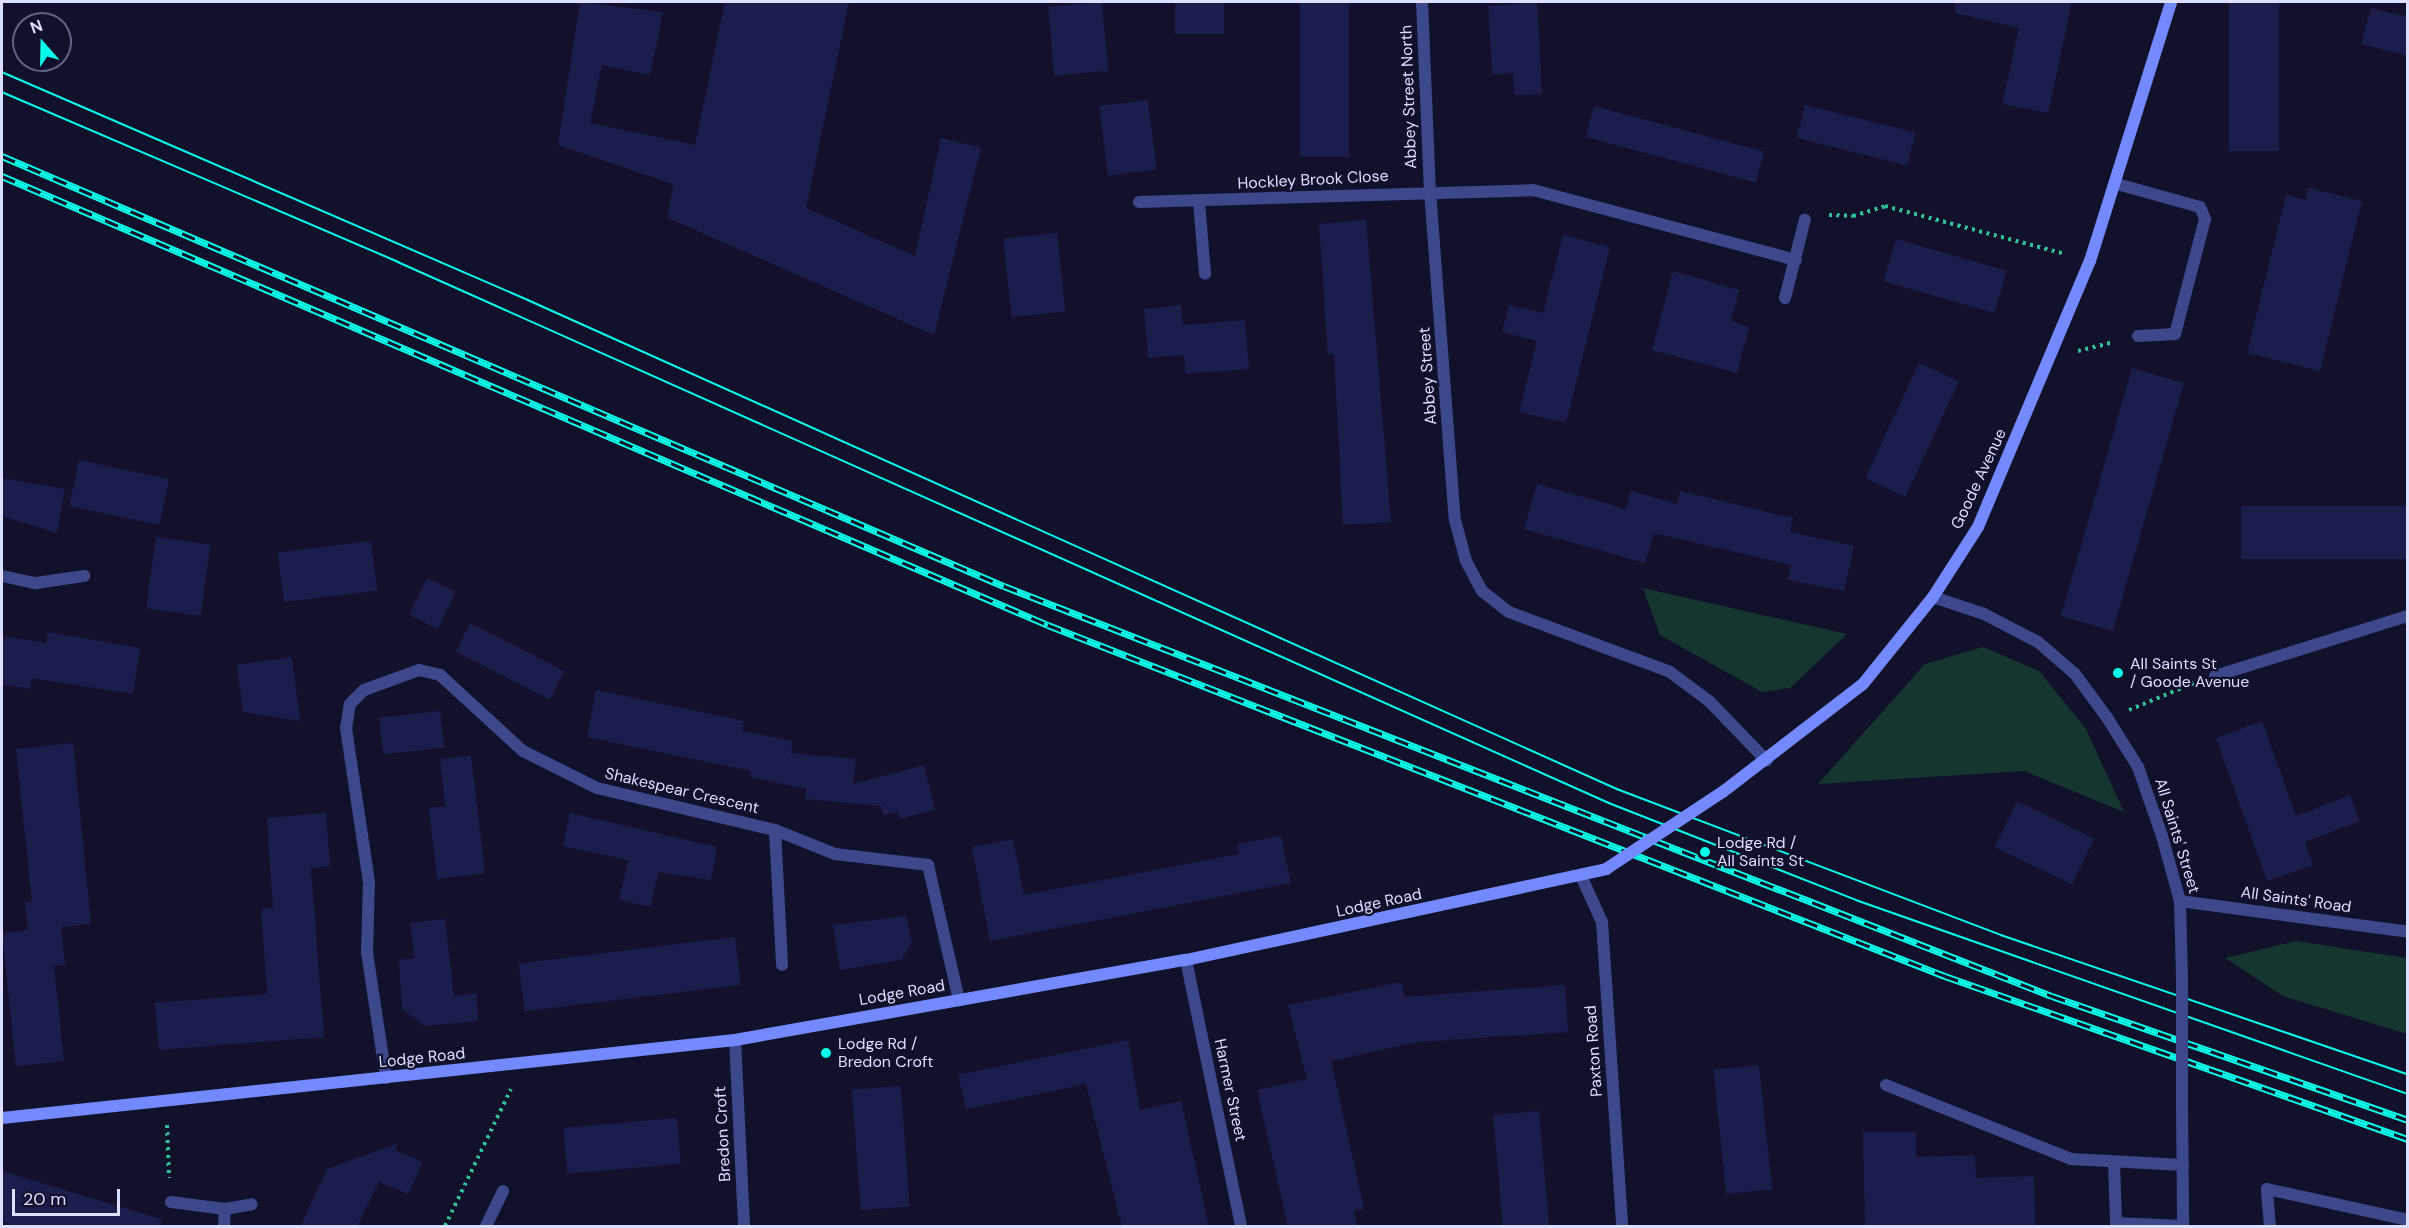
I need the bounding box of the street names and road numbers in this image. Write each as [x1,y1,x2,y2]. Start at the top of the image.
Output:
street label: Abbey Street North [1397,25,1421,169]
street label: Hockley Brook Close [1237,166,1389,194]
street label: Abbey Street [1415,326,1441,426]
street label: Goode Avenue [1947,426,2011,532]
street label: Shakespear Crescent [603,764,761,818]
street label: All Saints' Street [2150,776,2204,896]
street label: All Saints' Road [2240,883,2352,917]
street label: Lodge Road [1335,885,1423,921]
street label: Lodge Road [858,976,946,1010]
street label: Paxton Road [1581,1005,1607,1097]
street label: Harmer Street [1210,1037,1250,1143]
street label: Lodge Road [378,1044,466,1072]
street label: Bredon Croft [711,1086,735,1182]

